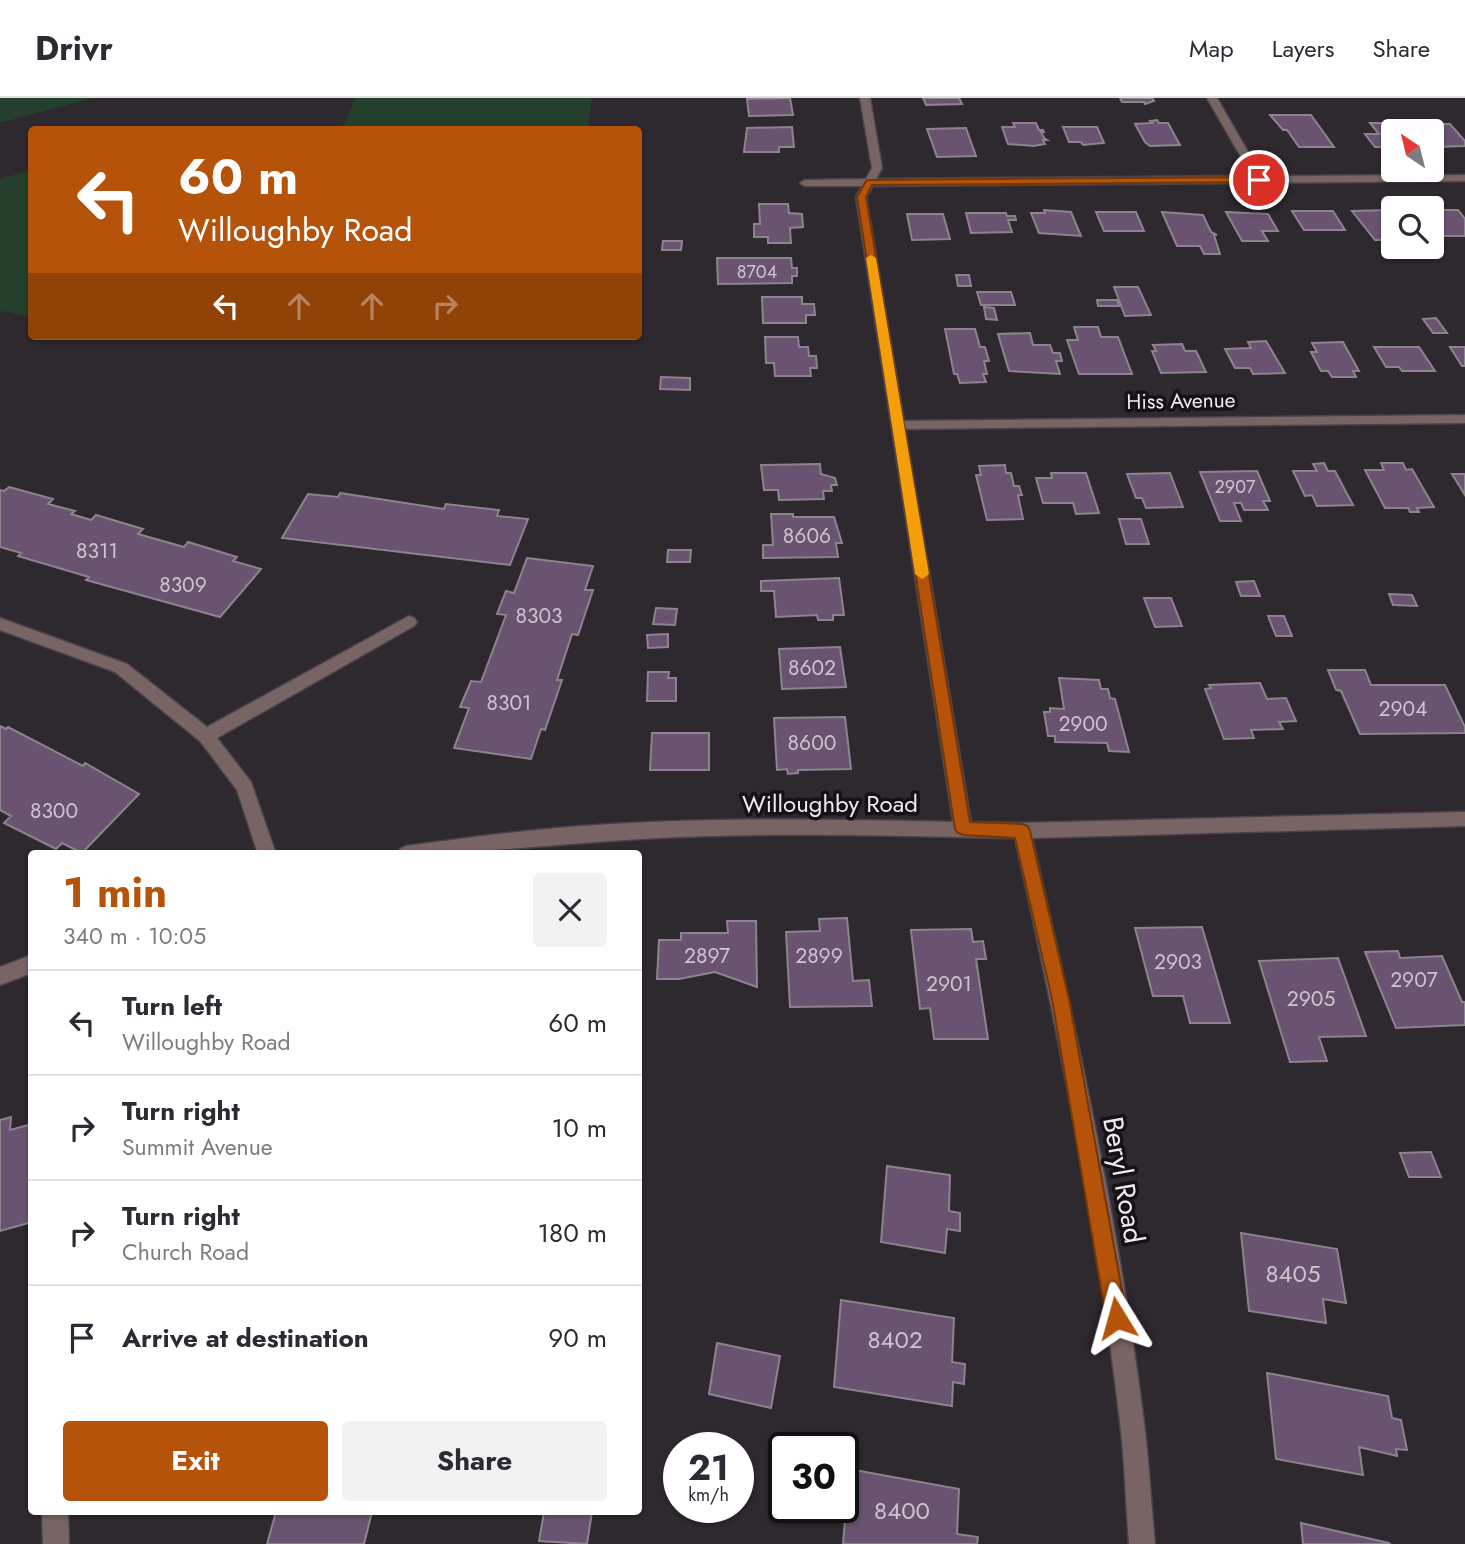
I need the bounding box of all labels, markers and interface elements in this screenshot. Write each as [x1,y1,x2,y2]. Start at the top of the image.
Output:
text: Drivr [35,25,113,72]
text: Map [1189,31,1234,66]
text: Layers [1272,31,1334,66]
text: Share [1372,31,1430,66]
north arrow [1381,119,1444,182]
map controls [1381,119,1444,259]
text: 60 m [178,142,298,212]
pin [1229,150,1289,210]
icon: left [63,154,154,245]
icon: arrive [1240,161,1278,199]
button: search [1381,196,1444,259]
text: Willoughby Road [178,207,413,253]
house number: 8704 [737,259,777,285]
icon: left [207,287,245,325]
icon: ahead [280,287,318,325]
icon: ahead [353,287,391,325]
icon: right [426,287,464,325]
street label: Hiss Avenue [1126,385,1236,417]
house number: 2907 [1215,474,1256,500]
house number: 8606 [783,521,831,551]
house number: 8311 [76,536,118,566]
house number: 8309 [159,570,207,600]
house number: 8303 [516,601,563,631]
house number: 8602 [788,653,836,683]
house number: 8301 [487,688,531,718]
house number: 2904 [1379,694,1427,724]
house number: 2900 [1058,709,1108,739]
house number: 8600 [788,728,836,758]
street label: Willoughby Road [742,786,918,821]
house number: 8300 [30,796,78,826]
text: 1 min [63,862,167,923]
button: close [533,873,607,947]
text: 340 m · 10:05 [63,919,206,953]
house number: 2897 [684,941,730,971]
house number: 2899 [795,941,843,971]
house number: 2903 [1154,947,1202,977]
house number: 2907 [1390,965,1438,995]
house number: 2901 [926,969,972,999]
house number: 2905 [1287,984,1335,1014]
text: Turn left [122,987,222,1025]
icon: left [63,1004,101,1042]
text: 60 m [548,1004,607,1042]
text: Willoughby Road [122,1025,291,1059]
text: Turn right [122,1092,240,1130]
icon: right [63,1109,101,1147]
text: 10 m [552,1109,607,1147]
street label: Beryl Road [1092,1113,1155,1247]
text: Summit Avenue [122,1130,273,1164]
text: Turn right [122,1197,240,1235]
icon: right [63,1214,101,1252]
text: 180 m [537,1214,607,1252]
text: Church Road [122,1235,249,1269]
house number: 8405 [1265,1256,1321,1291]
position arrow [1080,1281,1154,1355]
icon: arrive [63,1319,101,1357]
text: Arrive at destination [122,1319,369,1357]
text: 90 m [548,1319,607,1357]
house number: 8402 [867,1322,923,1357]
button: Exit [63,1421,328,1501]
button: Share [342,1421,607,1501]
speed limit sign: 30 [768,1432,859,1523]
text: 21 [688,1443,729,1493]
text: km/h [688,1482,729,1508]
house number: 8400 [874,1493,930,1528]

